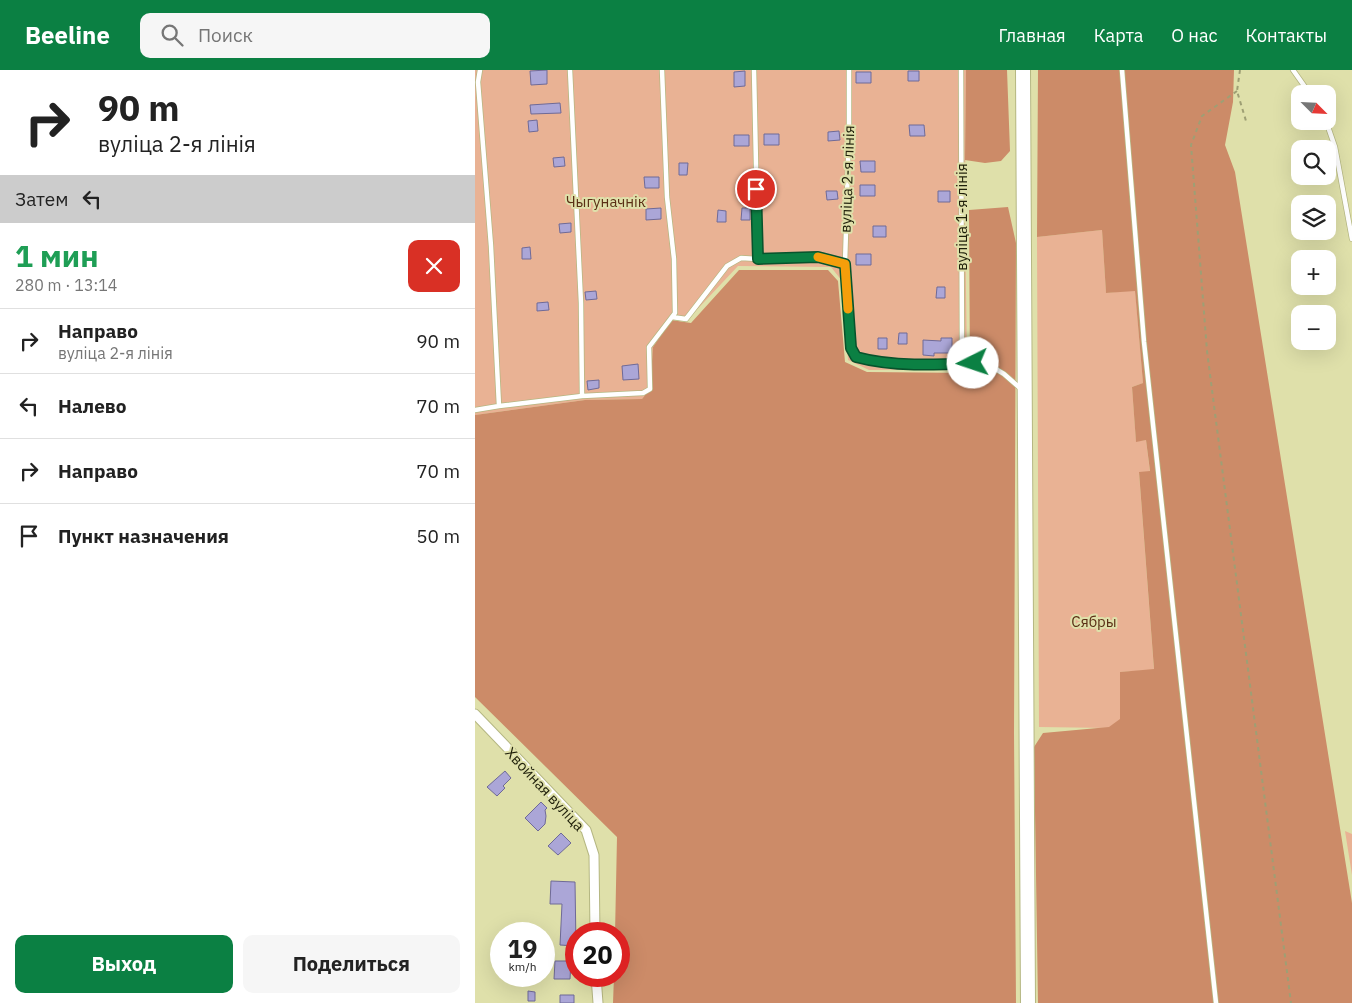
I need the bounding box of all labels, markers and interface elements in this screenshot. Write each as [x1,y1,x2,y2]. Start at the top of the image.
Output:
search box [140,13,490,58]
text: Beeline [25,19,110,51]
icon: search [158,21,186,49]
text: Поиск [198,23,253,47]
text: Главная [998,24,1066,47]
text: Карта [1094,24,1143,47]
text: О нас [1171,24,1218,47]
text: Контакты [1246,24,1327,47]
text: 90 m [98,85,180,131]
north arrow [1291,85,1336,130]
map controls [1291,85,1336,350]
icon: right [15,90,80,155]
street label: вуліца 2-я лінія [836,125,858,233]
text: вуліца 2-я лінія [98,129,256,158]
button: search [1291,140,1336,185]
street label: вуліца 1-я лінія [952,163,971,271]
pin [735,168,777,210]
icon: arrive [742,175,770,203]
icon: left [78,185,106,213]
text: Затем [15,187,68,211]
park label: Чыгуначнік [566,192,646,211]
button: layers [1291,195,1336,240]
text: 1 мин [15,236,99,275]
button: close [408,240,460,292]
button: + [1291,250,1336,295]
text: 280 m · 13:14 [15,275,117,295]
button: − [1291,305,1336,350]
text: Направо [58,319,138,343]
icon: right [15,327,43,355]
text: 90 m [416,329,460,353]
position arrow [946,336,998,388]
text: вуліца 2-я лінія [58,343,173,363]
icon: left [15,392,43,420]
text: Налево [58,394,127,418]
text: 70 m [416,394,460,418]
icon: right [15,457,43,485]
text: Направо [58,459,138,483]
text: 70 m [416,459,460,483]
icon: arrive [15,522,43,550]
text: Пункт назначения [58,524,229,548]
text: 50 m [416,524,460,548]
park label: Сябры [1071,612,1117,631]
street label: Хвойная вуліца [501,743,589,835]
speed limit sign: 20 [565,922,630,987]
text: 19 [507,932,538,965]
button: Выход [15,935,233,993]
button: Поделиться [243,935,460,993]
text: km/h [508,959,537,974]

